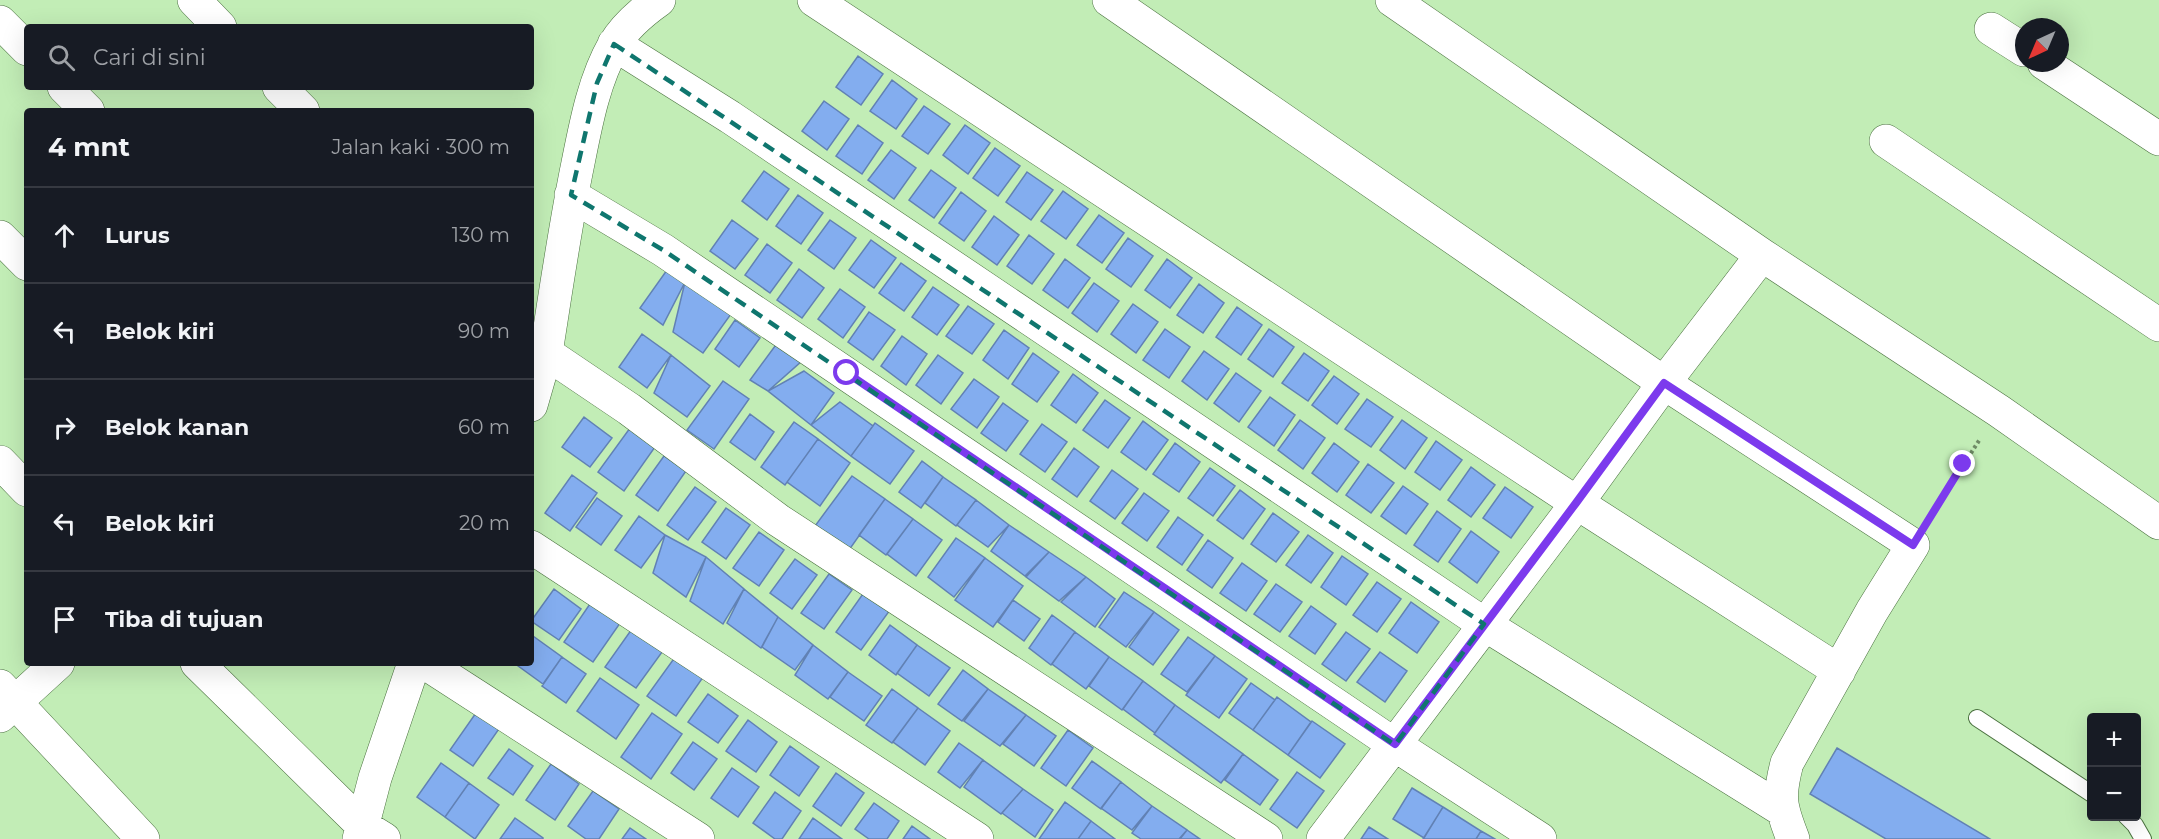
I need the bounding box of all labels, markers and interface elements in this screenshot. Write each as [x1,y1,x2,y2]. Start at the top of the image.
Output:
north arrow [2015,18,2069,72]
search box [24,24,534,90]
icon: search [45,41,78,74]
text: Cari di sini [93,44,206,71]
text: 4 mnt [48,131,130,163]
text: Jalan kaki · 300 m [332,135,510,159]
icon: ahead [48,219,81,252]
text: Lurus [105,222,170,249]
text: 130 m [452,223,510,247]
icon: left [48,315,81,348]
text: Belok kiri [105,318,214,345]
text: 90 m [458,319,510,343]
route start [833,359,859,385]
icon: right [48,411,81,444]
text: Belok kanan [105,414,249,441]
text: 60 m [458,415,510,439]
route end [1949,450,1975,476]
icon: left [48,507,81,540]
text: Belok kiri [105,510,214,537]
text: 20 m [459,511,510,535]
icon: arrive [48,603,81,636]
text: Tiba di tujuan [105,606,263,633]
map controls [2087,713,2141,821]
button: + [2087,713,2141,767]
button: − [2087,767,2141,821]

